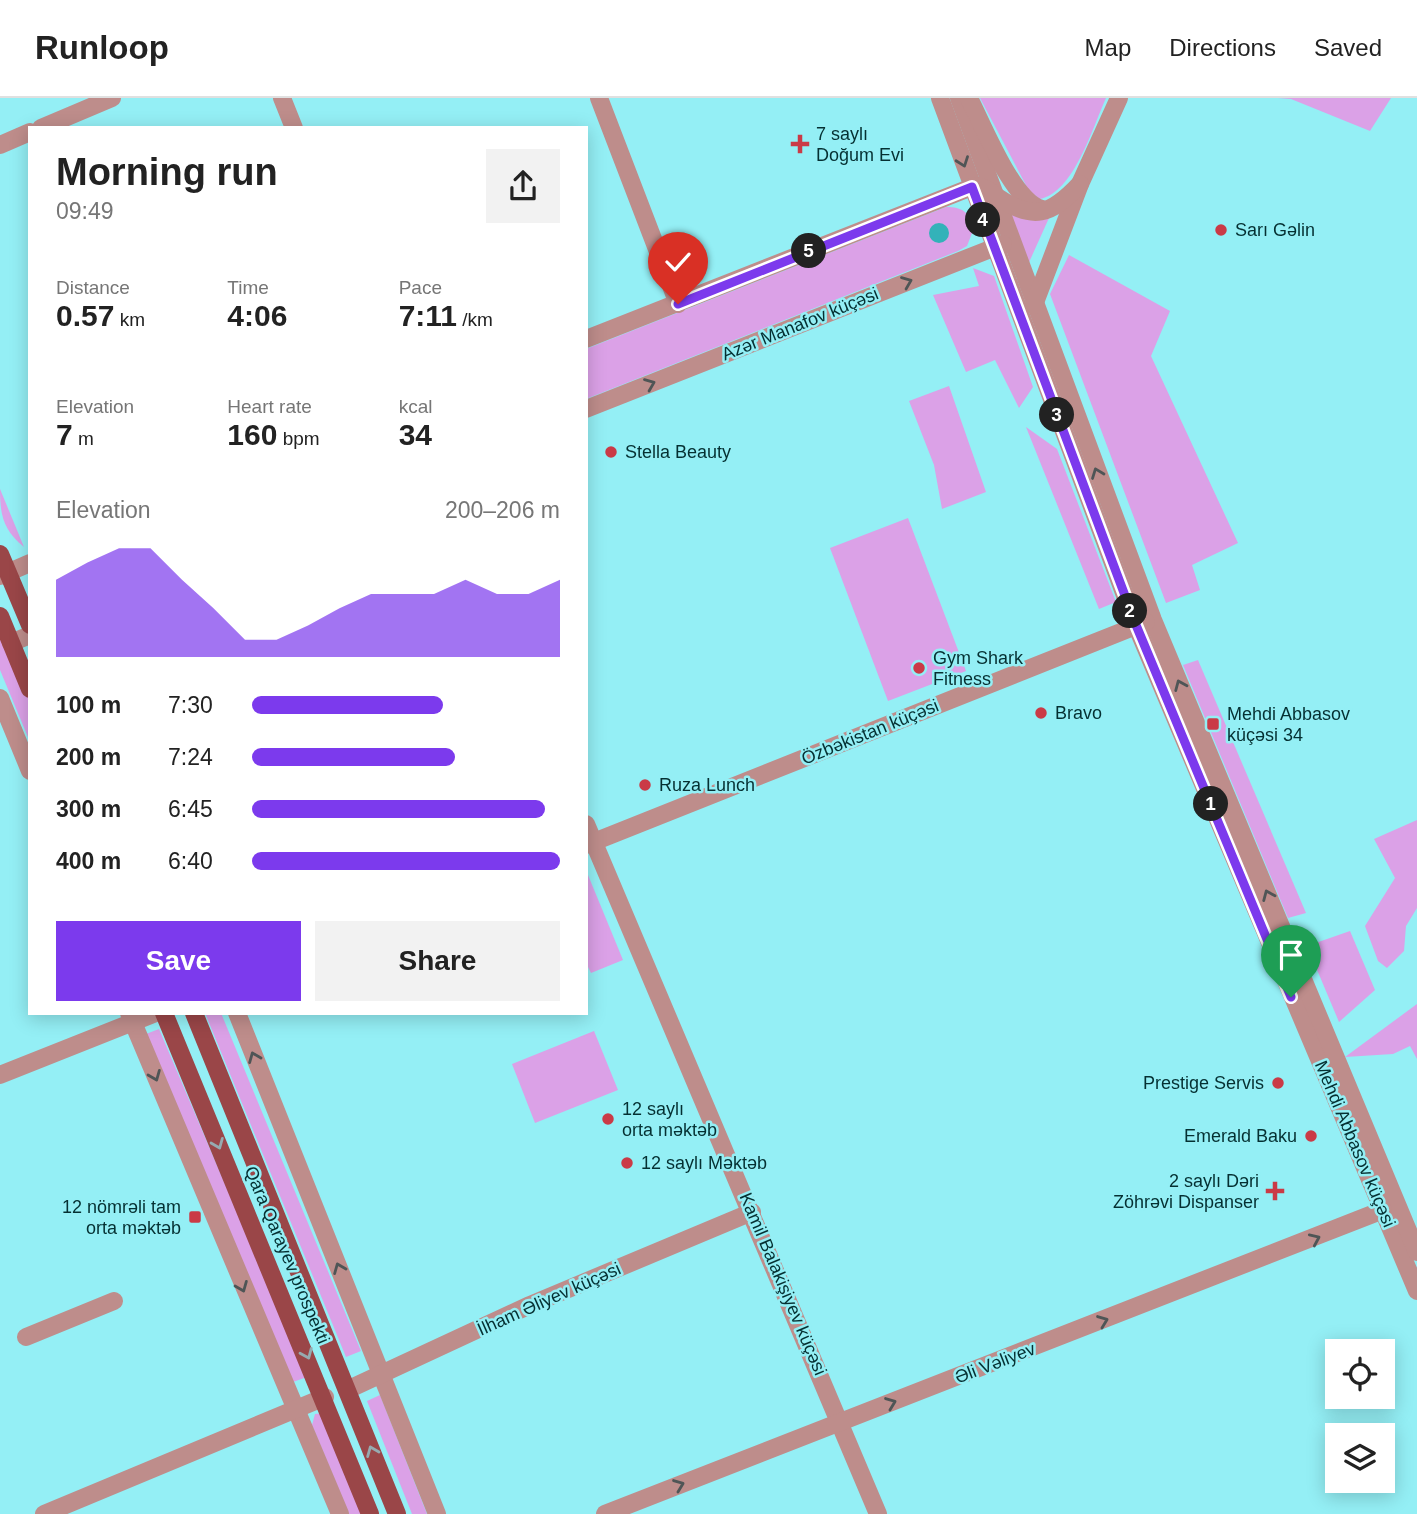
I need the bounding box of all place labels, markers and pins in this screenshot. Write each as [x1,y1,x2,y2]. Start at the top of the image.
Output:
place label: 7 saylı Doğum Evi [816,124,904,165]
marker: 7 saylı Doğum Evi [790,134,810,154]
pin: 4 [965,202,1000,238]
place label: Sarı Gəlin [1235,220,1315,240]
marker: Sarı Gəlin [1213,222,1229,238]
pin [648,232,708,304]
pin: 5 [792,234,826,268]
pin: 3 [1040,398,1074,432]
place label: Stella Beauty [625,442,731,462]
marker: Stella Beauty [603,444,619,460]
pin: 2 [1112,594,1148,628]
place label: Gym Shark Fitness [933,648,1024,689]
marker: Gym Shark Fitness [911,660,927,676]
place label: Bravo [1055,703,1102,723]
place label: Mehdi Abbasov küçəsi 34 [1227,704,1350,745]
marker: Bravo [1033,705,1049,721]
marker: Mehdi Abbasov küçəsi 34 [1205,716,1221,732]
place label: Ruza Lunch [659,775,755,795]
marker: Ruza Lunch [637,777,653,793]
pin: 1 [1194,786,1228,822]
pin [1261,925,1321,997]
place label: Prestige Servis [1143,1073,1264,1093]
marker: Prestige Servis [1270,1075,1286,1091]
place label: 12 saylı orta məktəb [622,1099,717,1140]
marker: 12 saylı orta məktəb [600,1111,616,1127]
place label: Emerald Baku [1184,1126,1297,1146]
marker: Emerald Baku [1303,1128,1319,1144]
place label: 12 saylı Məktəb [641,1153,767,1173]
marker: 12 saylı Məktəb [619,1155,635,1171]
place label: 2 saylı Dəri Zöhrəvi Dispanser [1113,1171,1259,1212]
marker: 2 saylı Dəri Zöhrəvi Dispanser [1265,1181,1285,1201]
place label: 12 nömrəli tam orta məktəb [62,1197,181,1238]
marker: 12 nömrəli tam orta məktəb [187,1209,203,1225]

